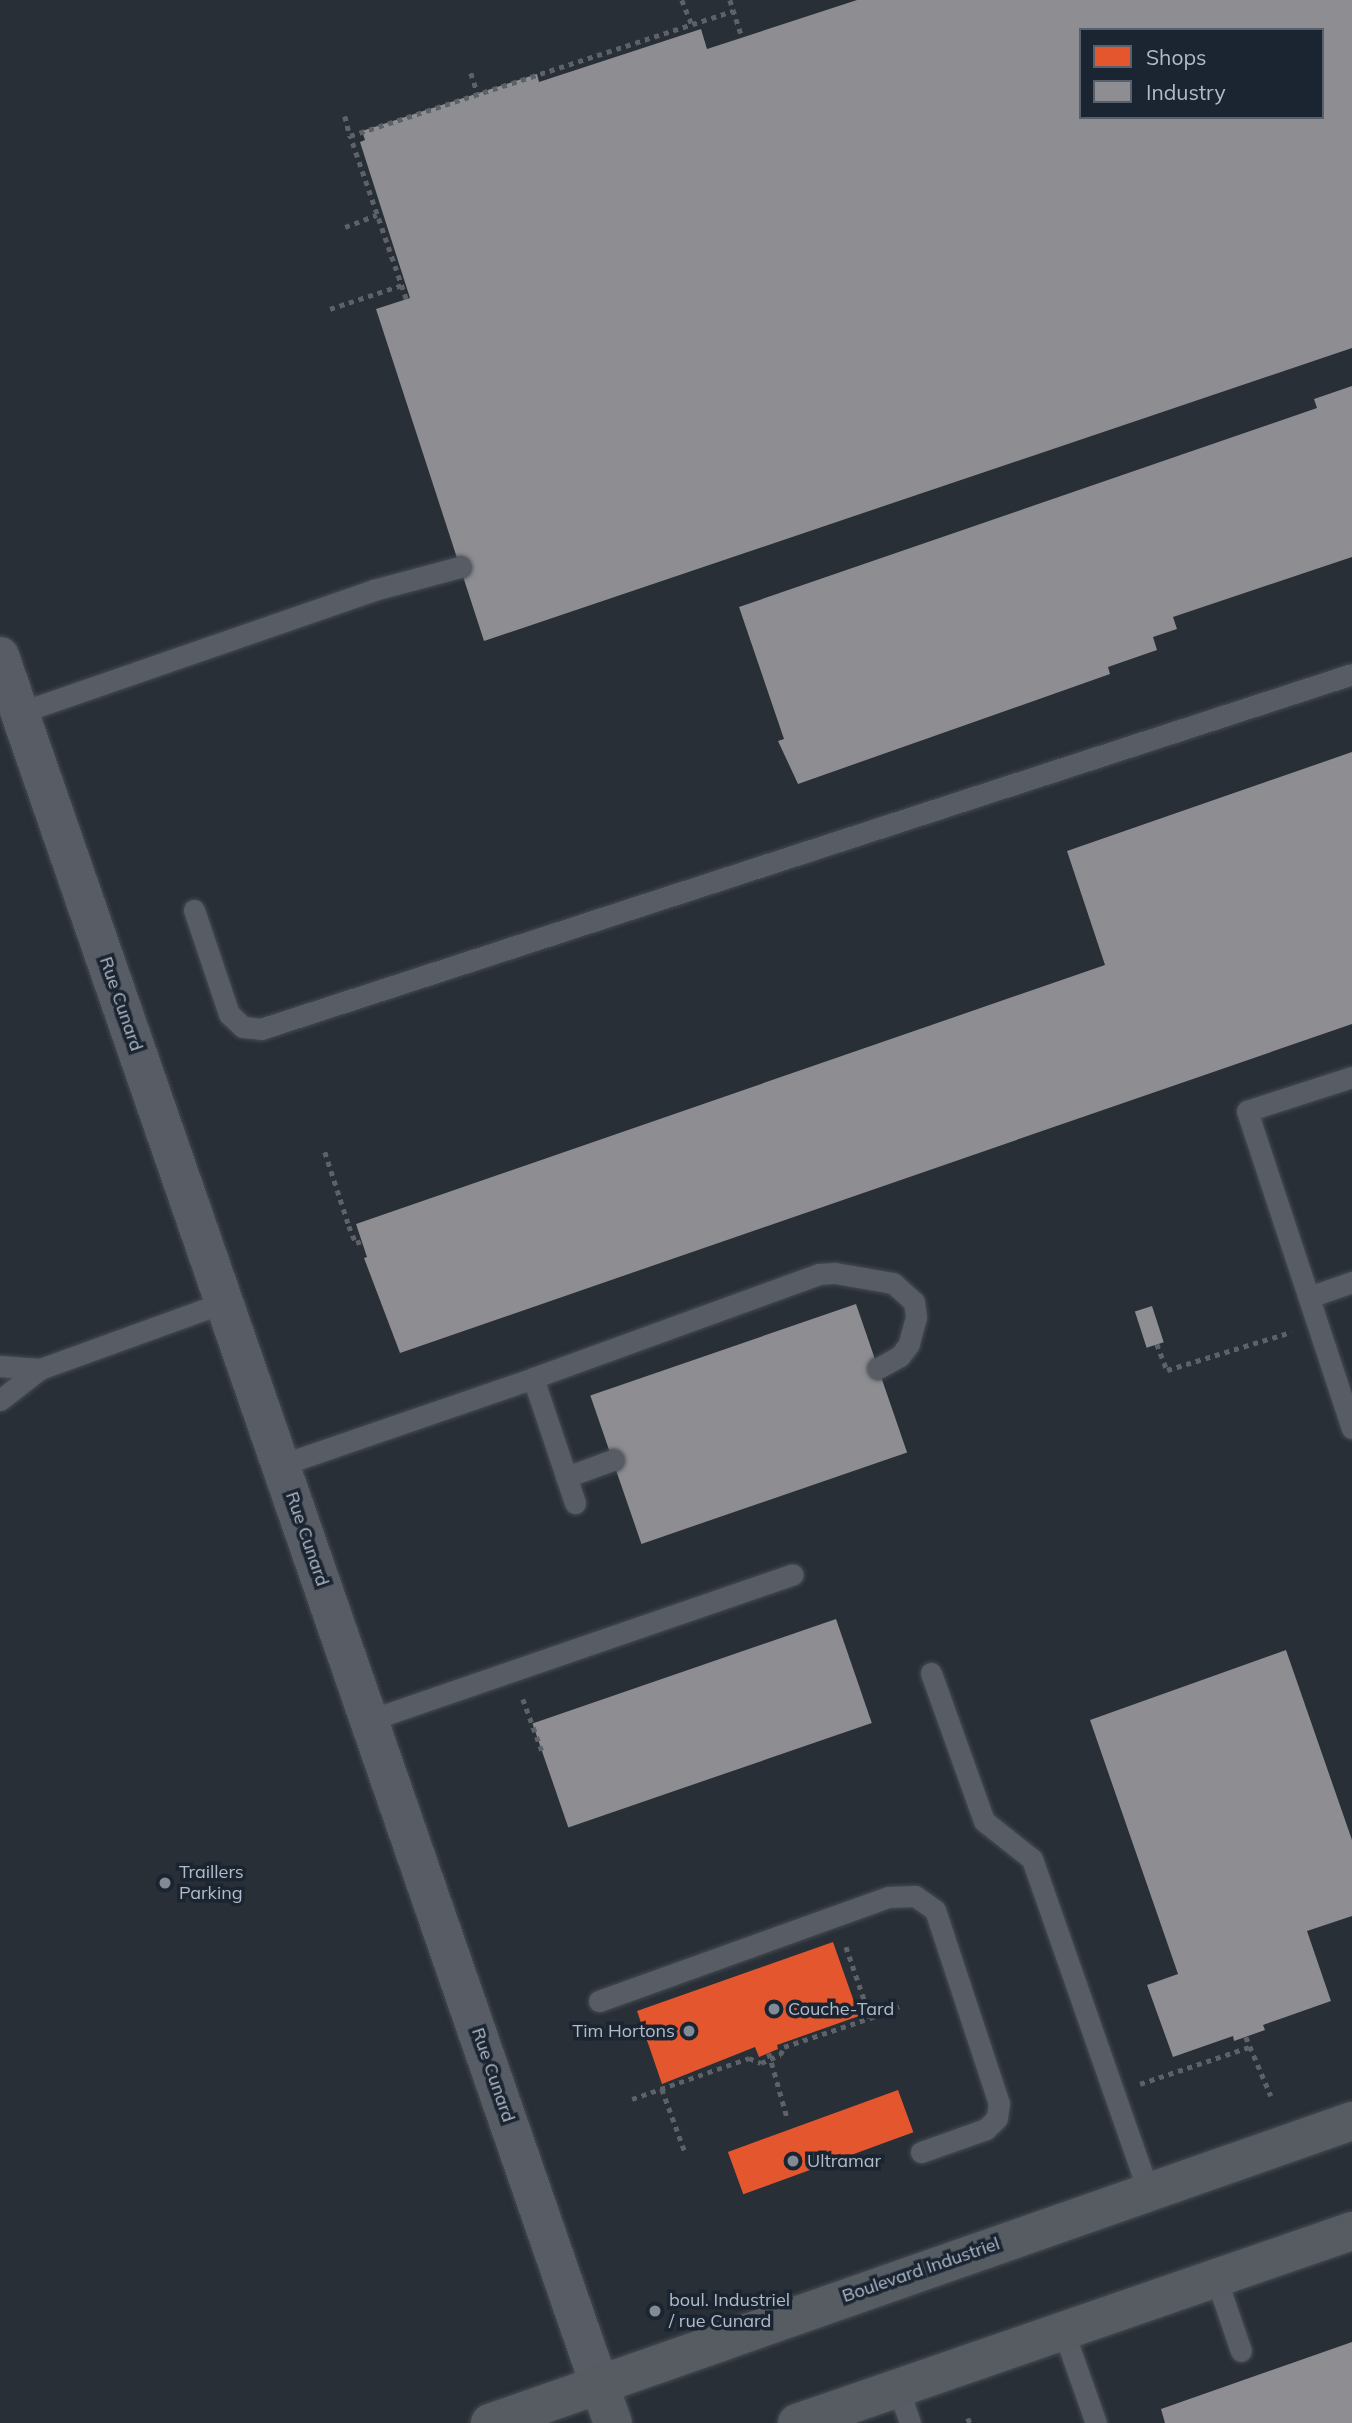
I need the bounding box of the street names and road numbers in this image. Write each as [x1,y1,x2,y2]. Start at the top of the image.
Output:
street label: Rue Cunard [95,954,147,1054]
street label: Rue Cunard [281,1489,333,1589]
street label: Rue Cunard [467,2025,519,2125]
street label: Boulevard Industriel [839,2233,1003,2307]

